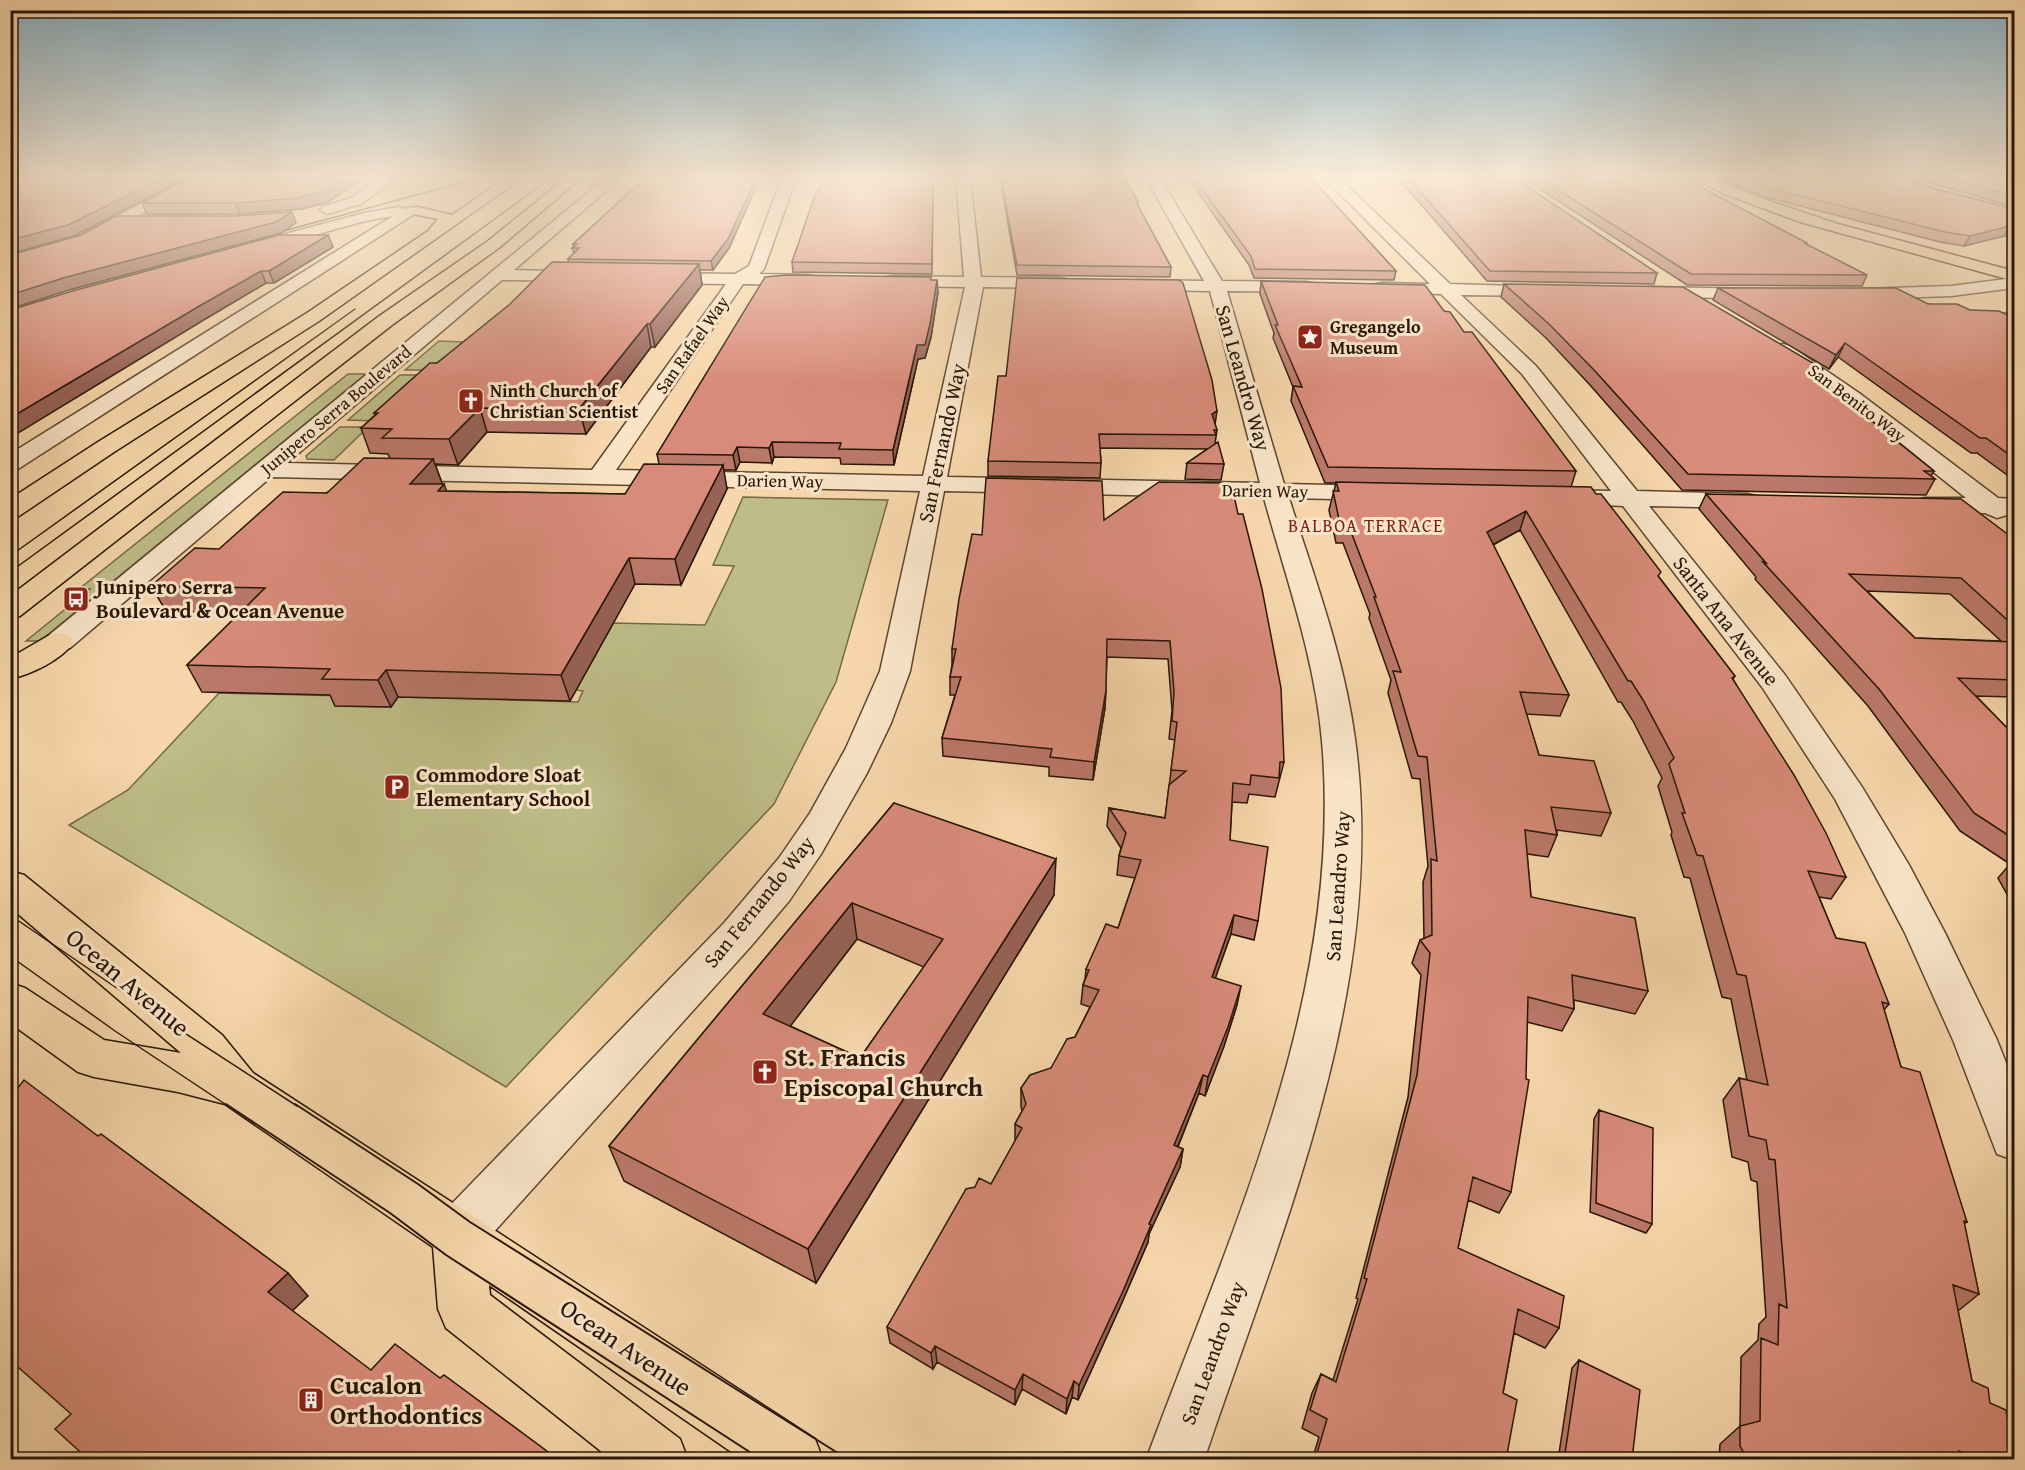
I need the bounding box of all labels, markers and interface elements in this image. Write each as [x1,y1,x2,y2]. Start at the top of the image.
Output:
street label: San Rafael Way [648,290,735,399]
street label: San Leandro Way [1208,301,1279,455]
place label: Gregangelo Museum [1330,313,1421,361]
place icon: Gregangelo Museum [1295,322,1325,352]
street label: Junipero Serra Boulevard [253,338,417,482]
street label: San Benito Way [1803,357,1912,449]
street label: San Fernando Way [910,360,974,525]
place label: Ninth Church of Christian Scientist [490,377,639,425]
church icon: Ninth Church of Christian Scientist [456,386,486,416]
street label: Darien Way [737,466,824,495]
street label: Darien Way [1222,476,1309,505]
district label: BALBOA TERRACE [1288,512,1444,539]
street label: Santa Ana Avenue [1666,549,1787,692]
place label: Junipero Serra Boulevard & Ocean Avenue [93,571,344,626]
bus stop icon: Junipero Serra Boulevard & Ocean Avenue [61,584,91,614]
place label: Commodore Sloat Elementary School [416,759,591,814]
parking icon: Commodore Sloat Elementary School [382,772,412,802]
street label: San Leandro Way [1317,809,1358,962]
street label: San Fernando Way [696,829,822,974]
street label: Ocean Avenue [58,918,199,1045]
place label: St. Francis Episcopal Church [784,1037,984,1106]
church icon: St. Francis Episcopal Church [750,1057,780,1087]
street label: San Leandro Way [1172,1276,1253,1429]
street label: Ocean Avenue [552,1288,700,1405]
place label: Cucalon Orthodontics [330,1365,483,1434]
building icon: Cucalon Orthodontics [296,1385,326,1415]

